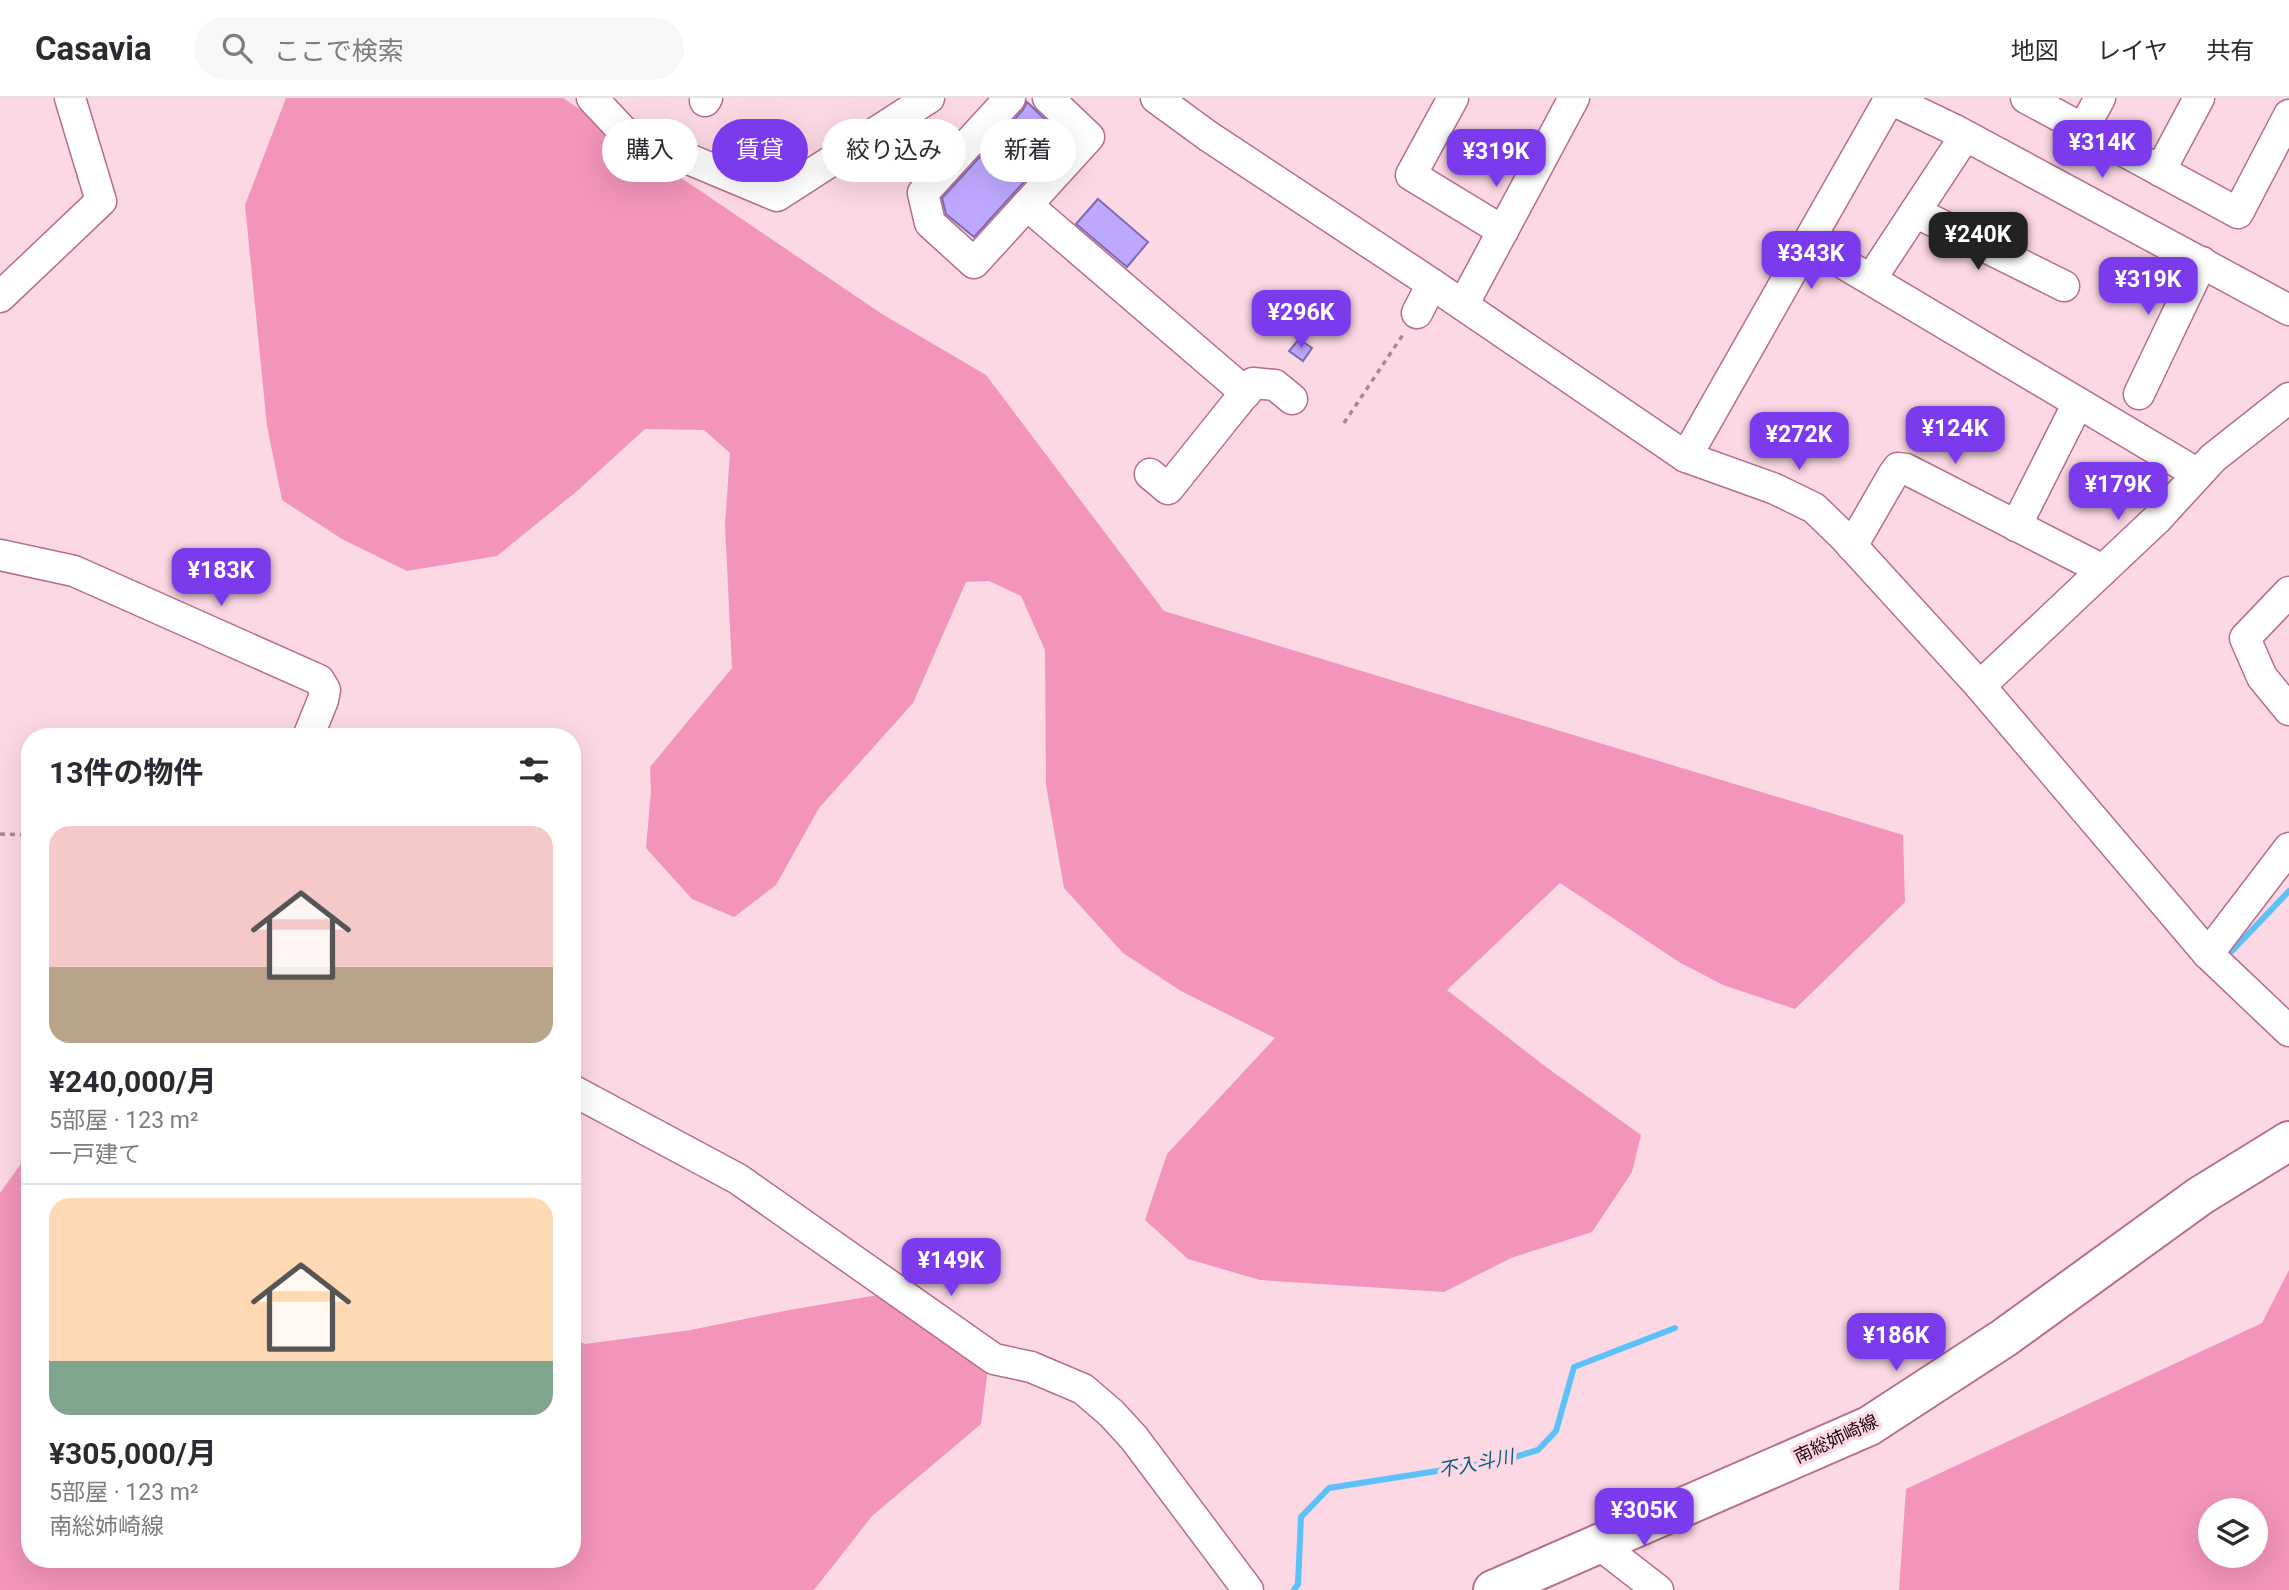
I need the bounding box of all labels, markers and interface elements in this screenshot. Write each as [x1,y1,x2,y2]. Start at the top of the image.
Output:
search box [194,17,684,80]
text: Casavia [35,29,152,68]
icon: search [218,29,256,67]
text: ここで検索 [274,36,404,66]
text: 地図 [2011,37,2059,65]
text: レイヤ [2097,37,2168,65]
text: 共有 [2206,37,2254,65]
chip: 購入 [602,119,698,182]
chip: 賃貸 [712,119,808,182]
chip: 絞り込み [822,119,966,182]
chip: 新着 [980,119,1076,182]
pin: ¥314K [2053,120,2151,180]
text: ¥314K [2069,129,2135,156]
pin: ¥319K [1447,130,1545,189]
text: ¥319K [1463,138,1529,165]
pin: ¥240K [1929,212,2027,272]
text: ¥240K [1945,221,2011,248]
pin: ¥343K [1762,232,1860,291]
text: ¥343K [1778,240,1844,267]
pin: ¥319K [2099,258,2197,317]
text: ¥319K [2115,266,2181,293]
pin: ¥296K [1252,290,1350,350]
text: ¥296K [1268,299,1334,326]
pin: ¥124K [1906,406,2004,466]
pin: ¥272K [1750,412,1848,472]
text: ¥124K [1922,415,1988,442]
text: ¥272K [1766,421,1832,448]
pin: ¥179K [2069,462,2167,522]
text: ¥179K [2085,471,2151,498]
pin: ¥183K [172,548,270,608]
text: ¥183K [188,557,254,584]
icon: filters [515,751,553,789]
text: 13件の物件 [49,755,203,790]
icon: home [238,872,364,998]
text: ¥240,000/月 [49,1064,217,1099]
text: 5部屋 · 123 m² [49,1107,198,1134]
text: 一戸建て [49,1141,141,1168]
pin: ¥149K [902,1238,1000,1298]
icon: home [238,1244,364,1370]
text: ¥149K [918,1247,984,1274]
pin: ¥186K [1847,1314,1945,1373]
text: ¥186K [1863,1322,1929,1349]
street label: 南総姉崎線 [1791,1410,1881,1467]
text: ¥305,000/月 [49,1436,217,1471]
water label: 不入斗川 [1437,1445,1518,1482]
text: 5部屋 · 123 m² [49,1479,198,1506]
pin: ¥305K [1595,1488,1693,1548]
text: ¥305K [1611,1497,1677,1524]
map controls [2198,1498,2268,1568]
button: layers [2198,1498,2268,1568]
text: 南総姉崎線 [49,1513,164,1540]

